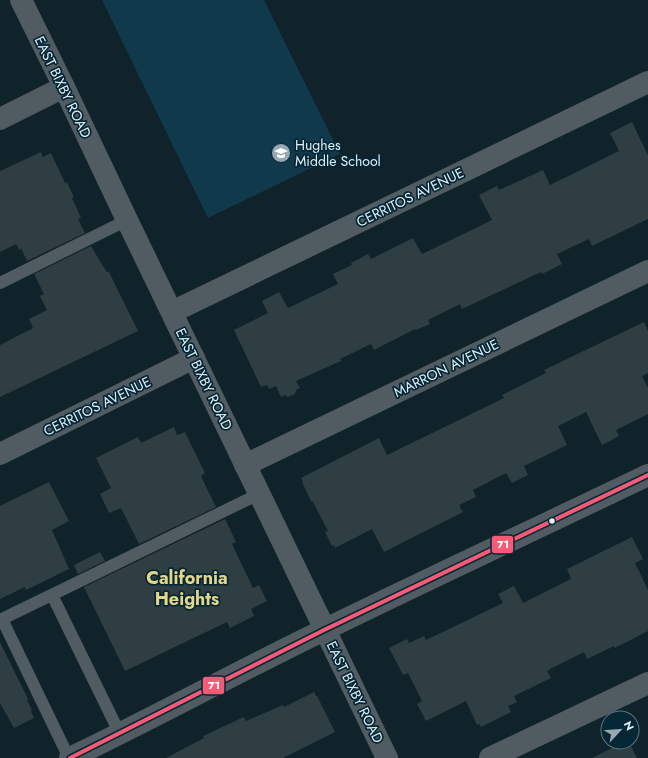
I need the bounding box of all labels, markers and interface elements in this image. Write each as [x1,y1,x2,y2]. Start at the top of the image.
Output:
street label: EAST BIXBY ROAD [30,33,96,141]
place label: Hughes Middle School [295,135,381,171]
school or university icon: Hughes Middle School [270,142,292,164]
street label: CERRITOS AVENUE [353,162,467,232]
street label: EAST BIXBY ROAD [171,325,237,433]
street label: MARRON AVENUE [390,334,502,402]
street label: CERRITOS AVENUE [40,371,154,441]
unlabelled marker [547,516,557,526]
line badge: 71 [491,535,514,554]
text: 71 [497,536,509,552]
district label: California Heights [146,565,228,612]
street label: EAST BIXBY ROAD [322,638,388,746]
line badge: 71 [202,676,225,695]
text: 71 [208,677,220,693]
north arrow [600,710,640,750]
text: N [620,718,638,733]

